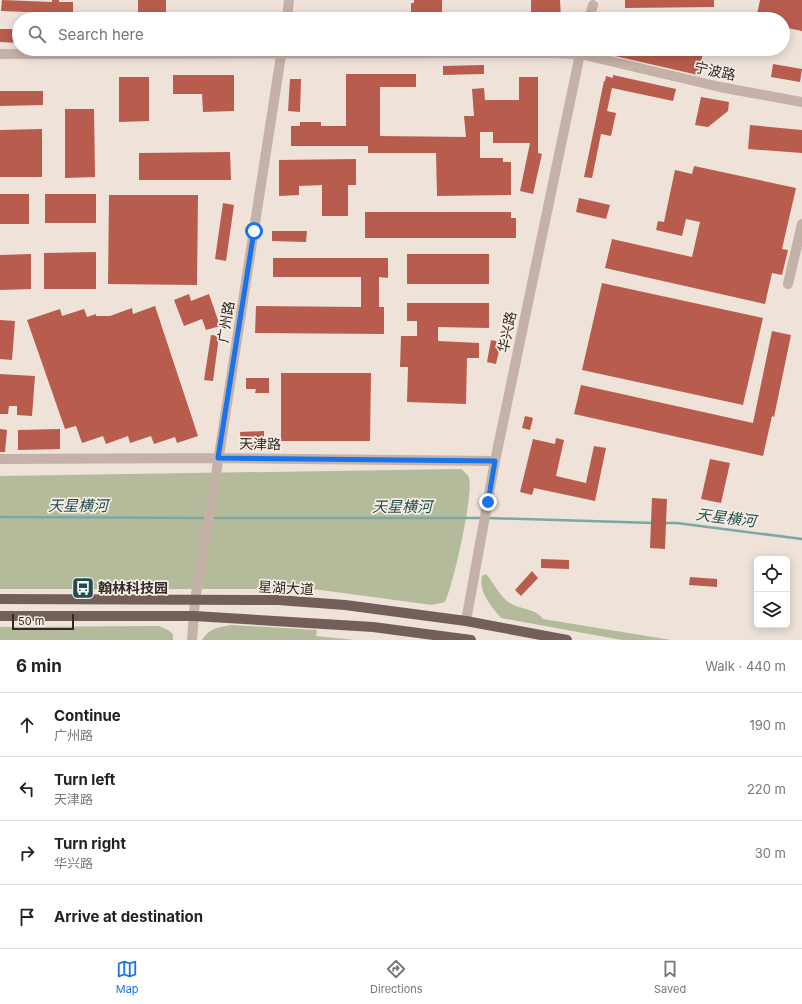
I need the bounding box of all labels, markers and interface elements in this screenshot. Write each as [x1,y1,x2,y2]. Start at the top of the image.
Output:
search box [12,12,790,56]
icon: search [26,23,48,45]
text: Search here [58,25,144,44]
street label: 宁波路 [693,58,737,83]
route start [245,222,263,240]
street label: 广州路 [214,300,237,344]
street label: 华兴路 [494,310,519,354]
street label: 天津路 [239,435,281,452]
route end [479,493,497,511]
water label: 天星横河 [48,496,111,515]
water label: 天星横河 [372,497,435,516]
water label: 天星横河 [695,504,760,531]
map controls [754,556,790,628]
button: locate [754,556,790,592]
bus stop icon: 翰林科技园 [70,575,96,601]
street label: 星湖大道 [258,578,314,597]
place label: 翰林科技园 [98,579,168,596]
button: layers [754,592,790,628]
scale bar [12,612,74,631]
text: 50 m [18,614,44,628]
text: 6 min [16,656,62,676]
text: Walk · 440 m [705,658,786,674]
text: Continue [54,706,121,725]
icon: ahead [16,714,38,736]
text: 190 m [749,717,786,733]
text: 广州路 [54,727,93,743]
text: Turn left [54,770,115,789]
icon: left [16,778,38,800]
text: 220 m [747,781,786,797]
text: 天津路 [54,791,93,807]
text: Turn right [54,834,126,853]
icon: right [16,842,38,864]
text: 30 m [755,845,786,861]
text: 华兴路 [54,855,93,871]
icon: arrive [16,906,38,928]
text: Arrive at destination [54,907,203,926]
tab: Map [116,958,139,996]
tab: Directions [370,958,423,996]
tab: Saved [654,958,686,996]

